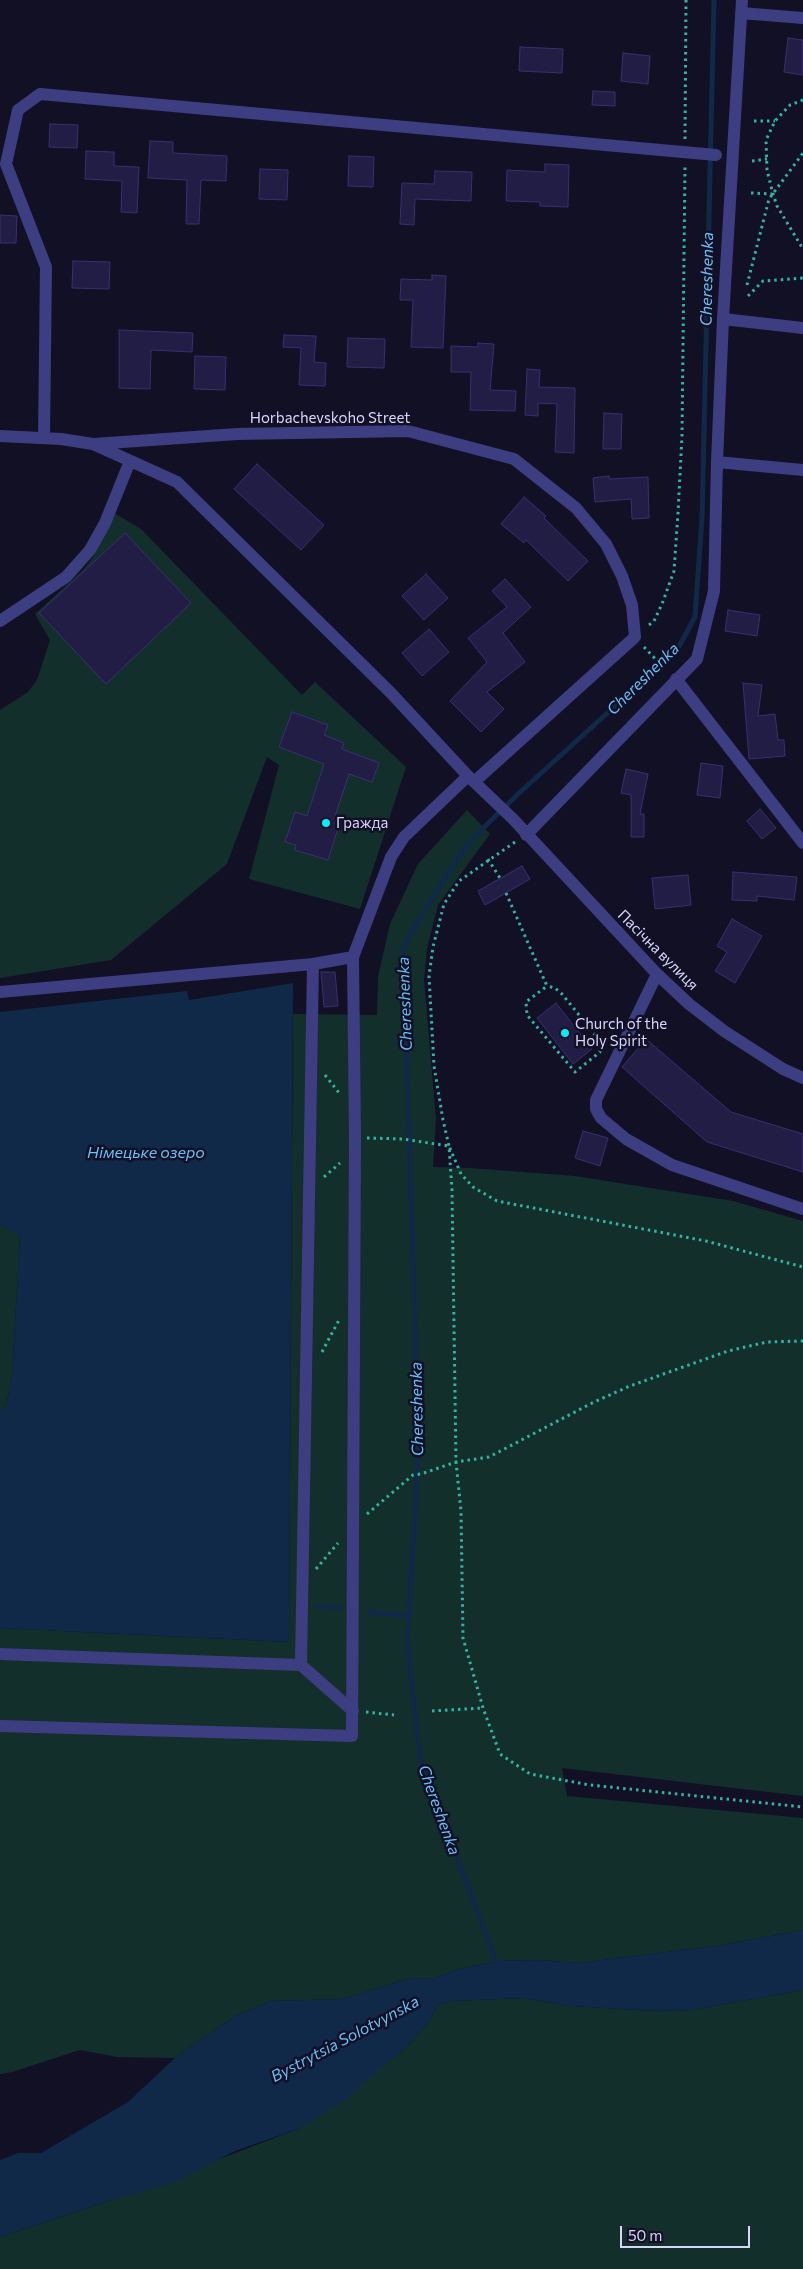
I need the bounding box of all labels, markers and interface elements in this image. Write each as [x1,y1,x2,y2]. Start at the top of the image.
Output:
water label: Chereshenka [697,232,717,326]
street label: Horbachevskoho Street [250,409,410,427]
water label: Chereshenka [603,639,683,719]
place label: Гражда [336,814,388,832]
marker: Гражда [320,817,332,829]
street label: Пасічна вулиця [614,906,702,994]
water label: Chereshenka [394,957,416,1051]
place label: Church of the Holy Spirit [575,1015,667,1050]
marker: Church of the Holy Spirit [559,1027,571,1039]
water label: Німецьке озеро [87,1143,205,1163]
water label: Chereshenka [407,1362,427,1456]
water label: Chereshenka [414,1762,464,1858]
water label: Bystrytsia Solotvynska [268,1992,422,2086]
scale bar [623,2216,753,2248]
text: 50 m [628,2226,662,2244]

